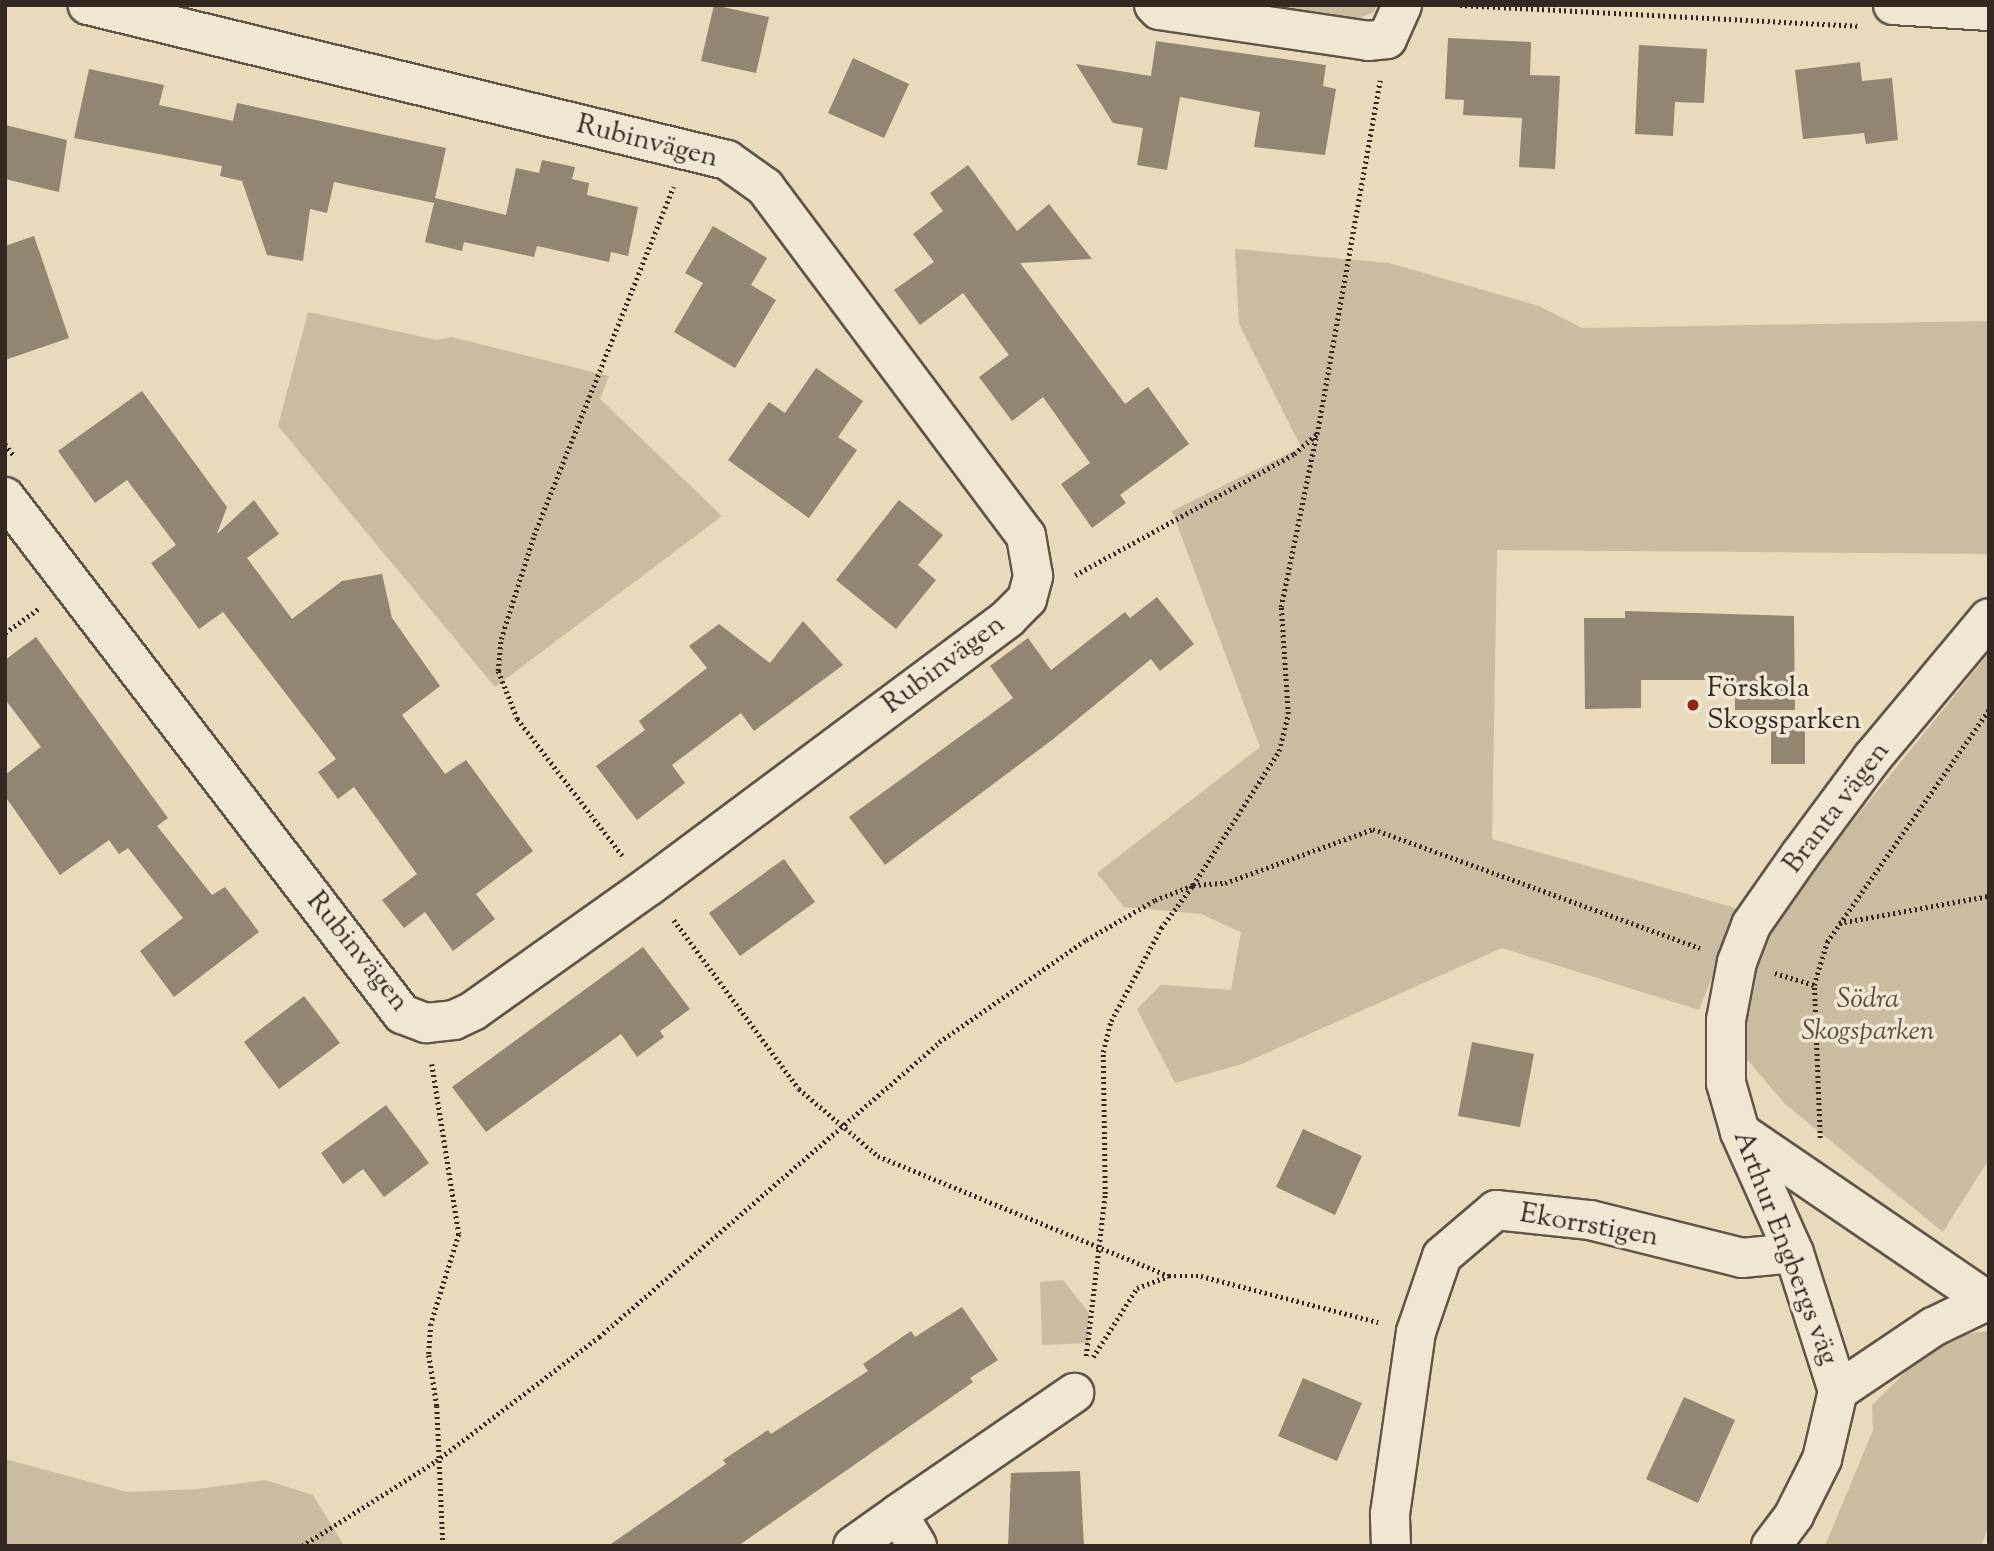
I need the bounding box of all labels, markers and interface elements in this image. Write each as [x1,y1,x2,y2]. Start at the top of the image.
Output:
street label: Rubinvägen [573,108,721,176]
street label: Rubinvägen [876,608,1012,722]
place label: Förskola Skogsparken [1707,672,1861,738]
marker: Förskola Skogsparken [1685,697,1701,713]
street label: Branta vägen [1777,736,1897,880]
street label: Rubinvägen [298,885,416,1019]
park label: Södra Skogsparken [1801,983,1935,1049]
street label: Arthur Engbergs väg [1725,1126,1845,1370]
street label: Ekorrstigen [1517,1197,1661,1255]

